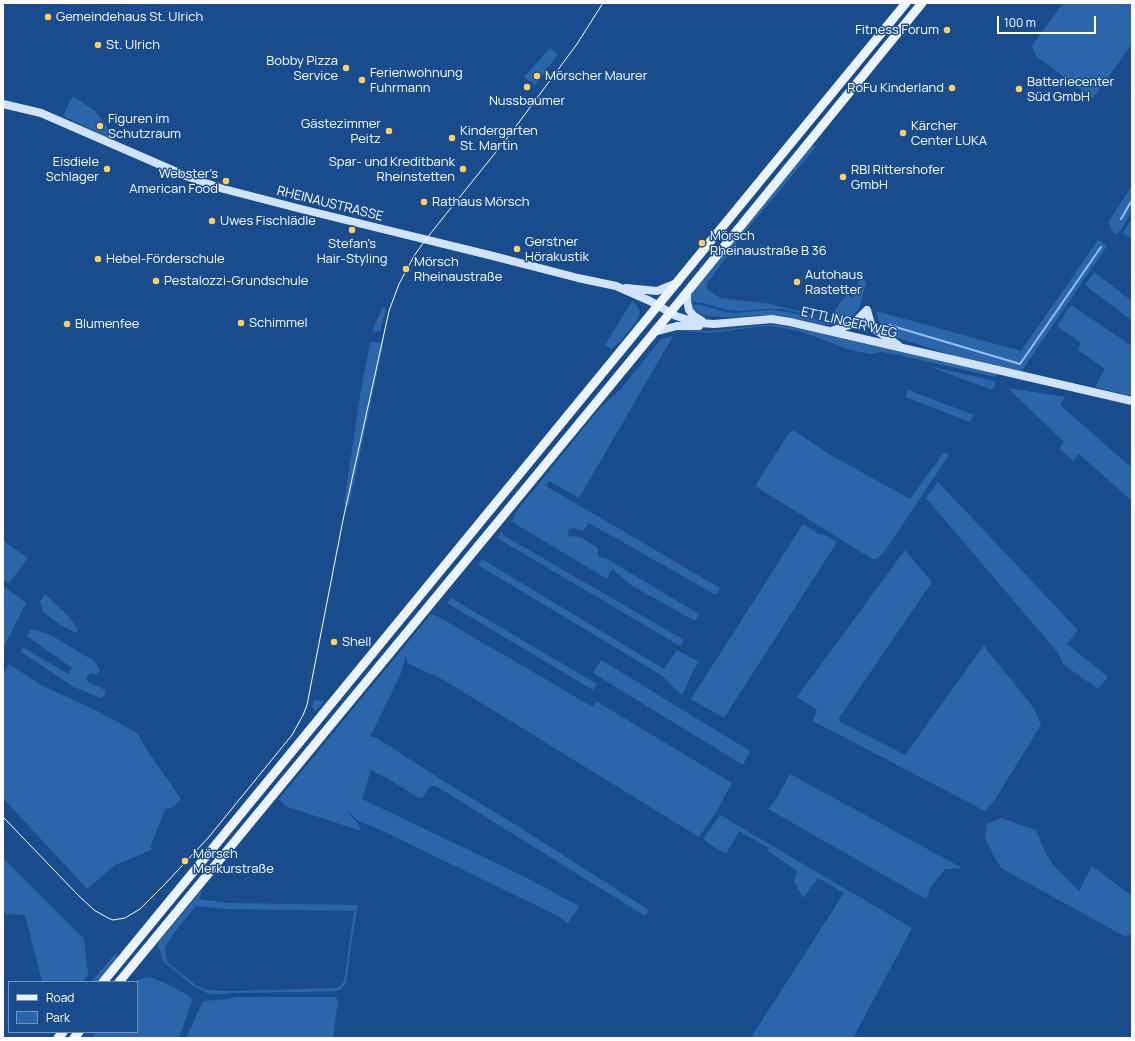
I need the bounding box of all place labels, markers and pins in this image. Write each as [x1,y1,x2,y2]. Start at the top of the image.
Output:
place label: Gemeindehaus St. Ulrich [56,9,203,25]
marker: Gemeindehaus St. Ulrich [43,12,53,22]
place label: Fitness Forum [855,22,939,38]
marker: Fitness Forum [942,25,952,35]
place label: St. Ulrich [106,37,160,53]
marker: St. Ulrich [93,40,103,50]
place label: Bobby Pizza Service [266,53,338,84]
marker: Bobby Pizza Service [341,63,351,73]
place label: Ferienwohnung Fuhrmann [370,65,463,96]
place label: Mörscher Maurer [545,68,647,84]
marker: Mörscher Maurer [532,71,542,81]
place label: Batteriecenter Süd GmbH [1027,74,1114,105]
marker: Ferienwohnung Fuhrmann [357,75,367,85]
place label: RoFu Kinderland [847,80,944,96]
marker: Nussbaumer [522,82,532,92]
marker: RoFu Kinderland [947,83,957,93]
marker: Batteriecenter Süd GmbH [1014,84,1024,94]
place label: Nussbaumer [489,93,565,109]
place label: Figuren im Schutzraum [108,111,181,142]
place label: Gästezimmer Peitz [301,116,381,147]
place label: Kärcher Center LUKA [911,118,987,149]
marker: Figuren im Schutzraum [95,121,105,131]
place label: Kindergarten St. Martin [460,123,538,154]
marker: Gästezimmer Peitz [384,126,394,136]
marker: Kärcher Center LUKA [898,128,908,138]
marker: Kindergarten St. Martin [447,133,457,143]
place label: Eisdiele Schlager [46,154,99,185]
place label: Spar- und Kreditbank Rheinstetten [329,154,455,185]
place label: RBI Rittershofer GmbH [851,162,945,193]
marker: Eisdiele Schlager [102,164,112,174]
marker: Spar- und Kreditbank Rheinstetten [458,164,468,174]
place label: Webster's American Food [129,166,218,197]
marker: RBI Rittershofer GmbH [838,172,848,182]
marker: Webster's American Food [221,176,231,186]
place label: Rathaus Mörsch [432,194,529,210]
marker: Rathaus Mörsch [419,197,429,207]
place label: Uwes Fischlädle [220,213,316,229]
marker: Uwes Fischlädle [207,216,217,226]
marker: Stefan's Hair-Styling [347,225,357,235]
place label: Mörsch Rheinaustraße B 36 [710,228,827,259]
place label: Gerstner Hörakustik [525,234,589,265]
place label: Stefan's Hair-Styling [317,236,387,267]
marker: Mörsch Rheinaustraße B 36 [697,238,707,248]
marker: Gerstner Hörakustik [512,244,522,254]
place label: Hebel-Förderschule [106,251,225,267]
marker: Hebel-Förderschule [93,254,103,264]
place label: Mörsch Rheinaustraße [414,254,502,285]
marker: Mörsch Rheinaustraße [401,264,411,274]
place label: Autohaus Rastetter [805,267,863,298]
place label: Pestalozzi-Grundschule [164,273,308,289]
marker: Pestalozzi-Grundschule [151,276,161,286]
marker: Autohaus Rastetter [792,277,802,287]
place label: Schimmel [249,315,308,331]
place label: Blumenfee [75,316,139,332]
marker: Schimmel [236,318,246,328]
marker: Blumenfee [62,319,72,329]
place label: Shell [342,634,371,650]
marker: Shell [329,637,339,647]
place label: Mörsch Merkurstraße [193,846,274,877]
marker: Mörsch Merkurstraße [180,856,190,866]

